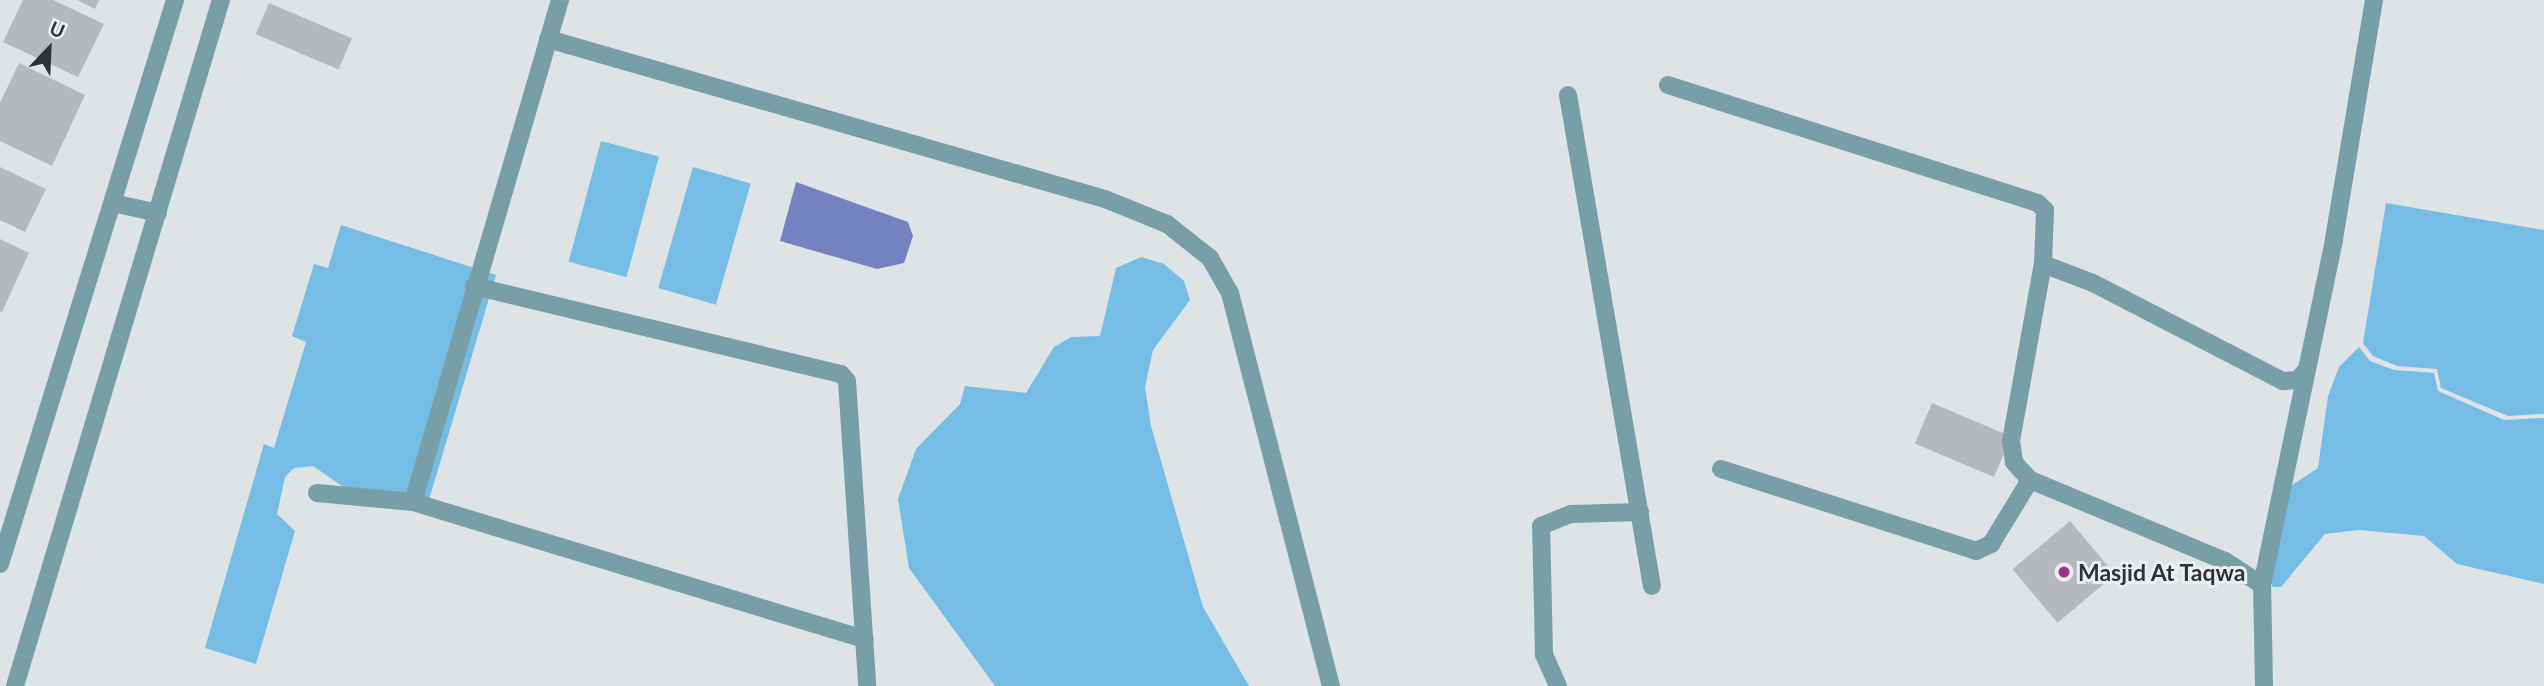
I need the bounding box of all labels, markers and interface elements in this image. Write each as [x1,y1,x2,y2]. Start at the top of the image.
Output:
north arrow [14,14,84,84]
text: U [46,16,68,43]
place label: Masjid At Taqwa [2078,558,2247,586]
marker: Masjid At Taqwa [2056,564,2072,580]

